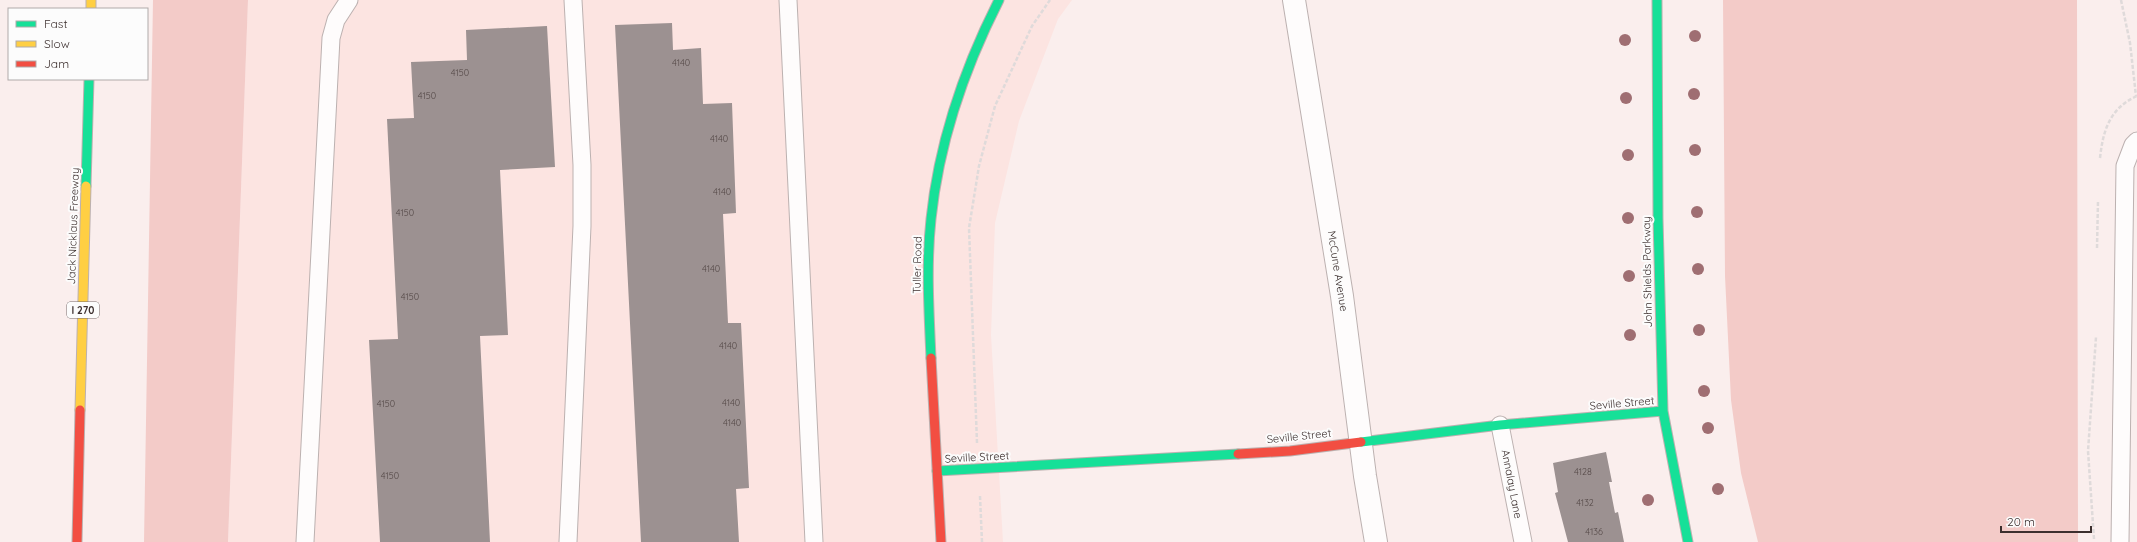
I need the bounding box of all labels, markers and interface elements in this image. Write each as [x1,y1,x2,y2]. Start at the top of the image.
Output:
legend [8,8,148,80]
text: Fast [44,16,68,31]
text: Slow [44,36,70,51]
text: Jam [44,56,69,71]
house number: 4140 [672,57,690,68]
house number: 4150 [451,67,469,78]
house number: 4150 [418,90,436,101]
house number: 4140 [710,133,728,144]
street label: Jack Nicklaus Freeway [64,167,82,285]
house number: 4140 [713,186,731,197]
house number: 4150 [396,207,414,218]
street label: John Shields Parkway [1639,216,1655,328]
street label: McCune Avenue [1325,230,1351,312]
street label: Tuller Road [910,236,924,294]
house number: 4140 [702,263,720,274]
house number: 4150 [401,291,419,302]
road number: I 270 [67,302,99,318]
house number: 4140 [719,340,737,351]
street label: Seville Street [1589,393,1655,413]
house number: 4140 [722,397,740,408]
house number: 4150 [377,398,395,409]
house number: 4140 [723,417,741,428]
street label: Seville Street [1266,426,1332,446]
street label: Seville Street [944,448,1010,466]
street label: Annalay Lane [1498,448,1526,520]
house number: 4128 [1574,466,1592,477]
house number: 4150 [381,470,399,481]
house number: 4132 [1576,497,1594,508]
scale bar [2001,508,2091,534]
text: 20 m [2007,514,2035,529]
house number: 4136 [1585,526,1603,537]

